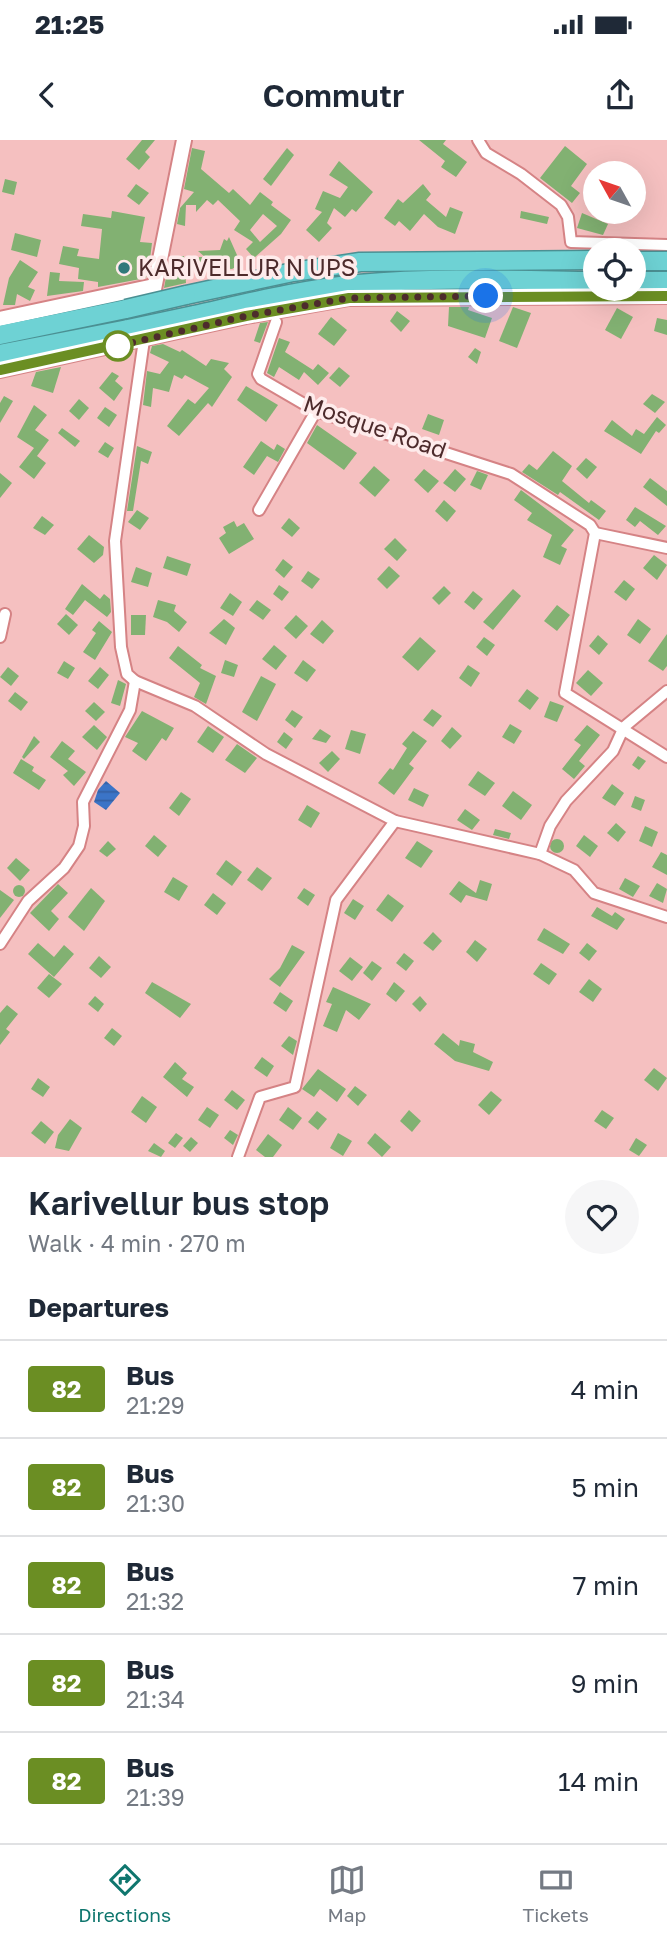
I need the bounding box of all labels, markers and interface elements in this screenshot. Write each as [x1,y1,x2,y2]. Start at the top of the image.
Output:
text: 21:25 [35,9,104,40]
icon: back [28,76,66,114]
text: Commutr [263,76,404,114]
icon: share [601,76,639,114]
north arrow [583,161,646,224]
map controls [583,161,646,301]
button: locate [583,238,646,301]
place label: KARIVELLUR N UPS [138,253,356,281]
marker: KARIVELLUR N UPS [116,260,132,276]
your location [468,278,503,313]
unlabelled marker [103,331,133,361]
street label: Mosque Road [300,389,450,464]
button: heart [565,1180,639,1254]
text: Karivellur bus stop [28,1183,329,1222]
text: Walk · 4 min · 270 m [28,1229,246,1257]
text: Departures [28,1292,169,1323]
text: Bus [126,1360,174,1391]
text: 82 [52,1374,82,1403]
text: 4 min [571,1374,639,1405]
text: 21:29 [126,1391,185,1419]
text: Bus [126,1458,174,1489]
text: 82 [52,1472,82,1501]
text: 5 min [571,1472,639,1503]
text: 21:30 [126,1489,185,1517]
text: Bus [126,1556,174,1587]
text: 82 [52,1570,82,1599]
text: 7 min [573,1570,639,1601]
text: 21:32 [126,1587,184,1615]
text: Bus [126,1654,174,1685]
text: 82 [52,1668,82,1697]
text: 9 min [571,1668,639,1699]
text: 21:34 [126,1685,185,1713]
text: Bus [126,1752,174,1783]
text: 82 [52,1766,82,1795]
text: 14 min [558,1766,639,1797]
text: 21:39 [126,1783,185,1811]
tab: Directions [78,1861,171,1926]
tab: Map [327,1861,366,1926]
tab: Tickets [523,1861,589,1926]

